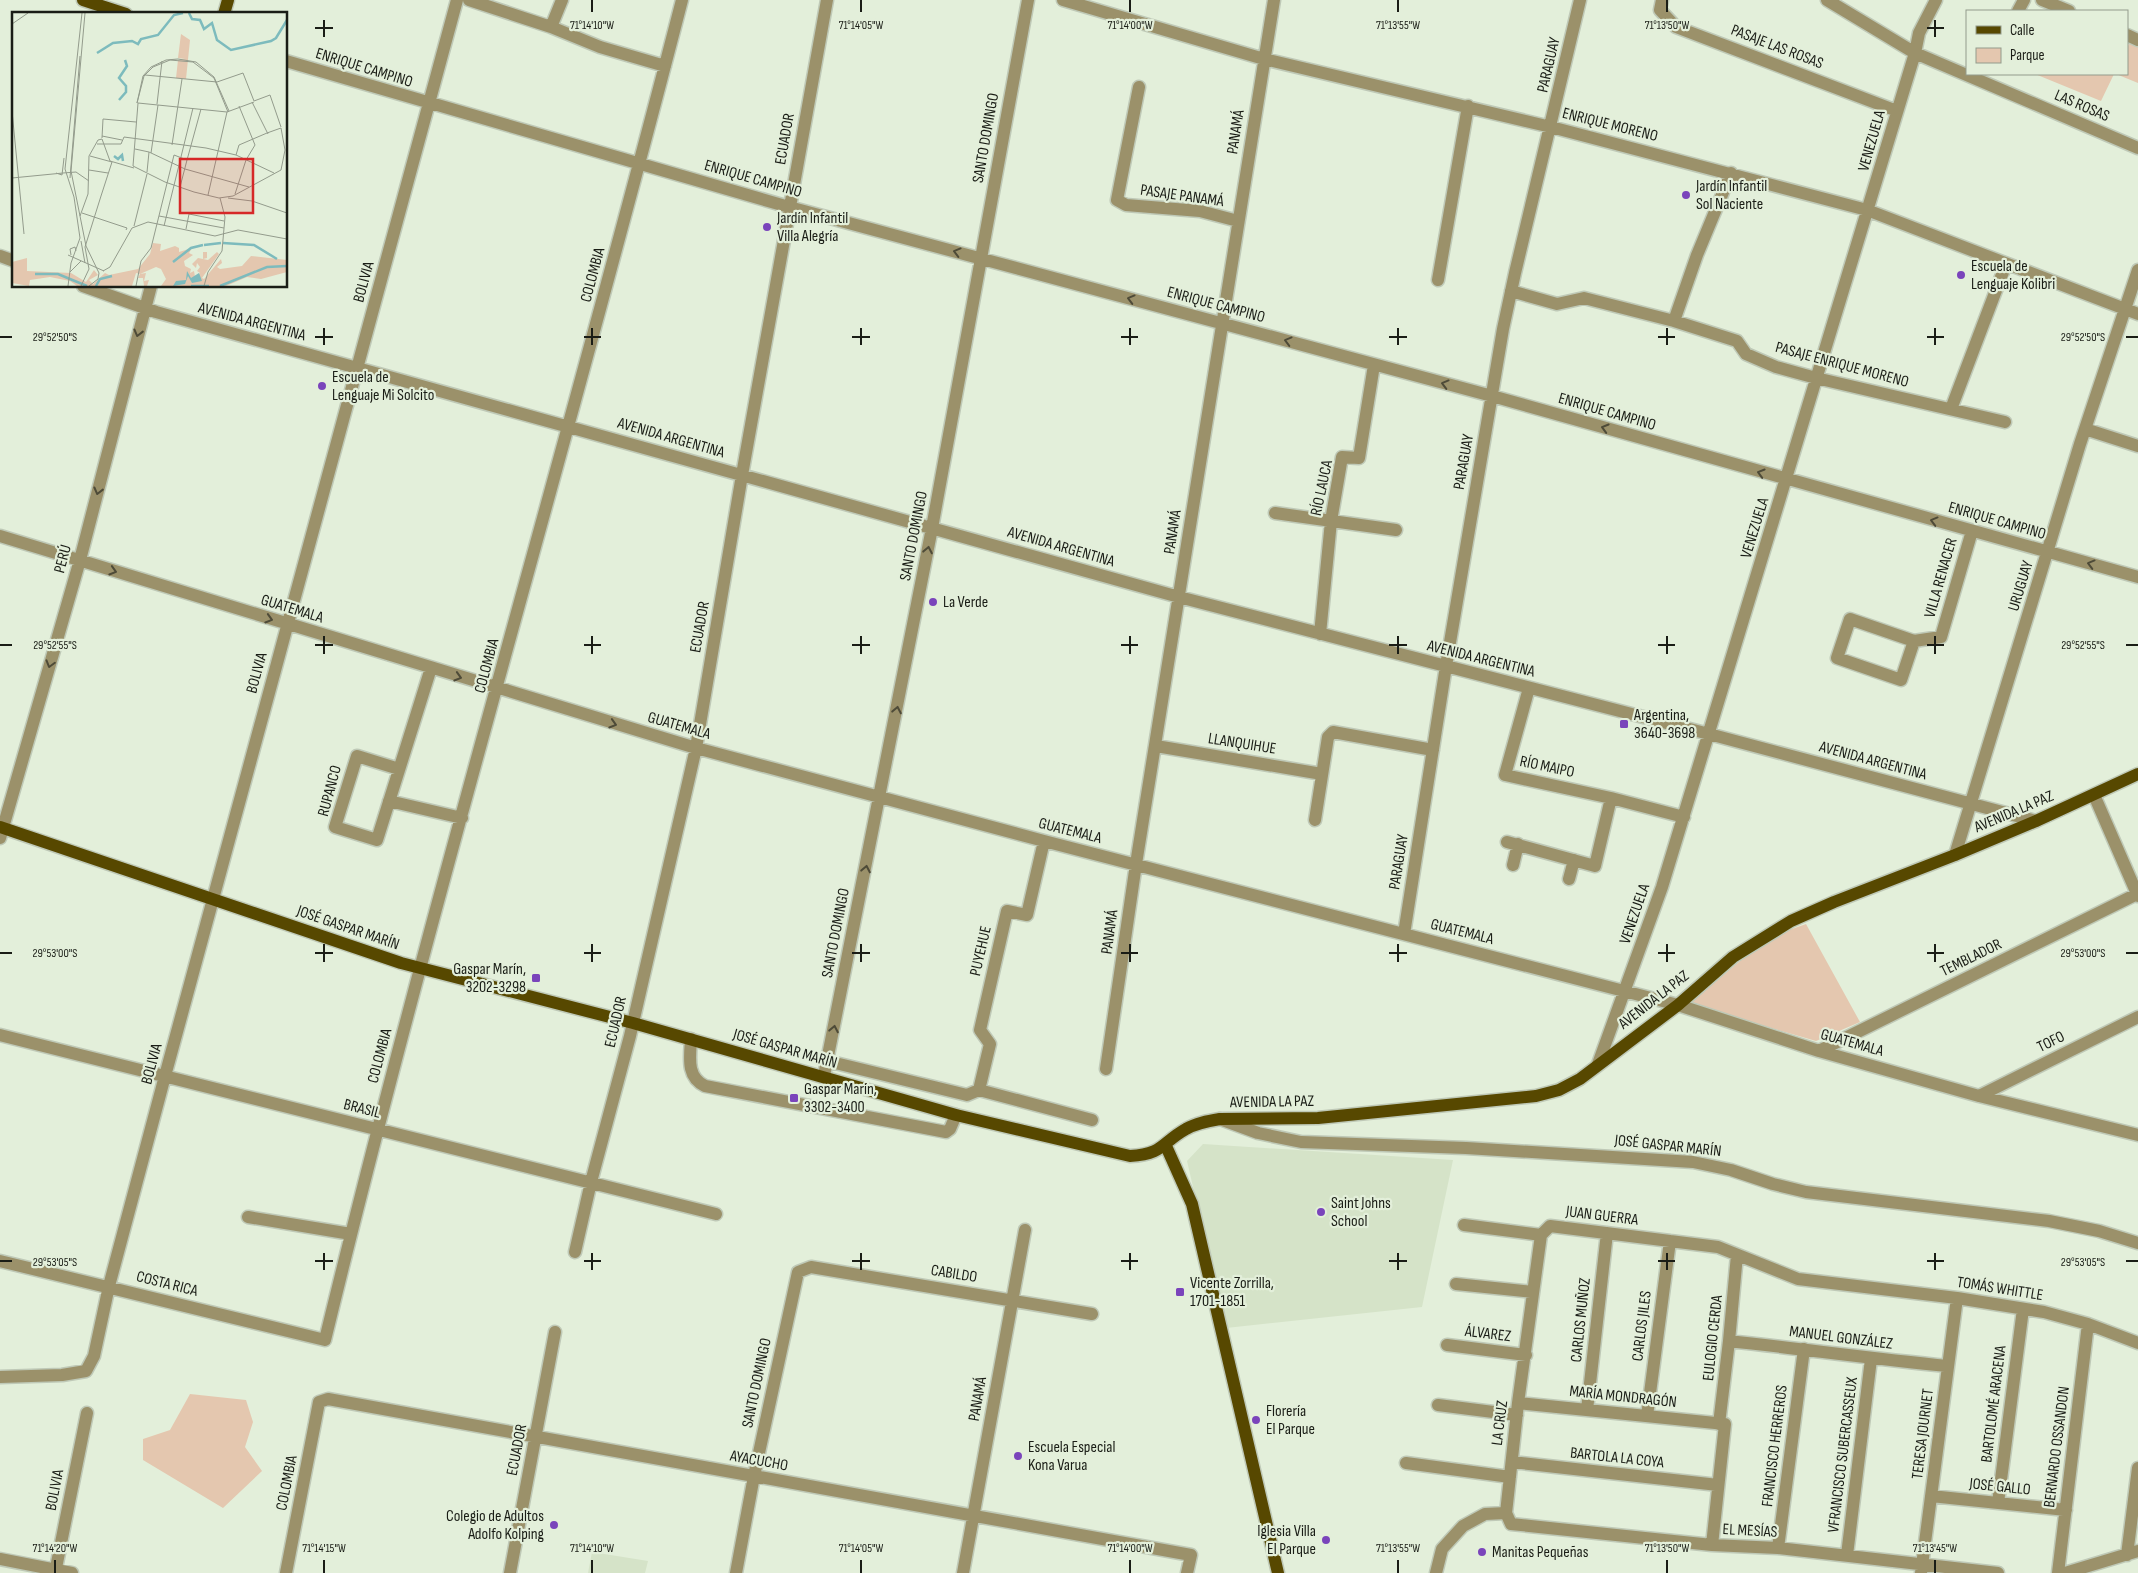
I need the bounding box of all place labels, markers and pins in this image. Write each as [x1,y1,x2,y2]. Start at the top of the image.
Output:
place label: Jardín Infantil Sol Naciente [1695,177,1767,214]
marker: Jardín Infantil Sol Naciente [1680,189,1692,201]
place label: Jardín Infantil Villa Alegría [776,209,848,246]
marker: Jardín Infantil Villa Alegría [761,221,773,233]
place label: Escuela de Lenguaje Kolibri [1971,257,2055,294]
marker: Escuela de Lenguaje Kolibri [1955,269,1967,281]
place label: Escuela de Lenguaje Mi Solcito [332,368,434,405]
marker: Escuela de Lenguaje Mi Solcito [316,380,328,392]
place label: La Verde [943,593,988,612]
marker: La Verde [927,596,939,608]
place label: Argentina, 3640-3698 [1633,706,1695,743]
marker: Argentina, 3640-3698 [1618,718,1630,730]
place label: Gaspar Marín, 3202-3298 [453,960,526,997]
marker: Gaspar Marín, 3202-3298 [530,972,542,984]
place label: Gaspar Marín, 3302-3400 [804,1080,877,1117]
marker: Gaspar Marín, 3302-3400 [788,1092,800,1104]
place label: Saint Johns School [1331,1194,1391,1231]
marker: Saint Johns School [1315,1206,1327,1218]
place label: Vicente Zorrilla, 1701-1851 [1190,1274,1274,1311]
marker: Vicente Zorrilla, 1701-1851 [1174,1286,1186,1298]
place label: Florería El Parque [1266,1402,1315,1439]
marker: Florería El Parque [1250,1414,1262,1426]
place label: Escuela Especial Kona Varua [1028,1438,1115,1475]
marker: Escuela Especial Kona Varua [1012,1450,1024,1462]
place label: Colegio de Adultos Adolfo Kolping [446,1507,544,1544]
marker: Colegio de Adultos Adolfo Kolping [548,1519,560,1531]
place label: Iglesia Villa El Parque [1257,1522,1316,1559]
marker: Iglesia Villa El Parque [1320,1534,1332,1546]
place label: Manitas Pequeñas [1492,1543,1589,1562]
marker: Manitas Pequeñas [1476,1546,1488,1558]

